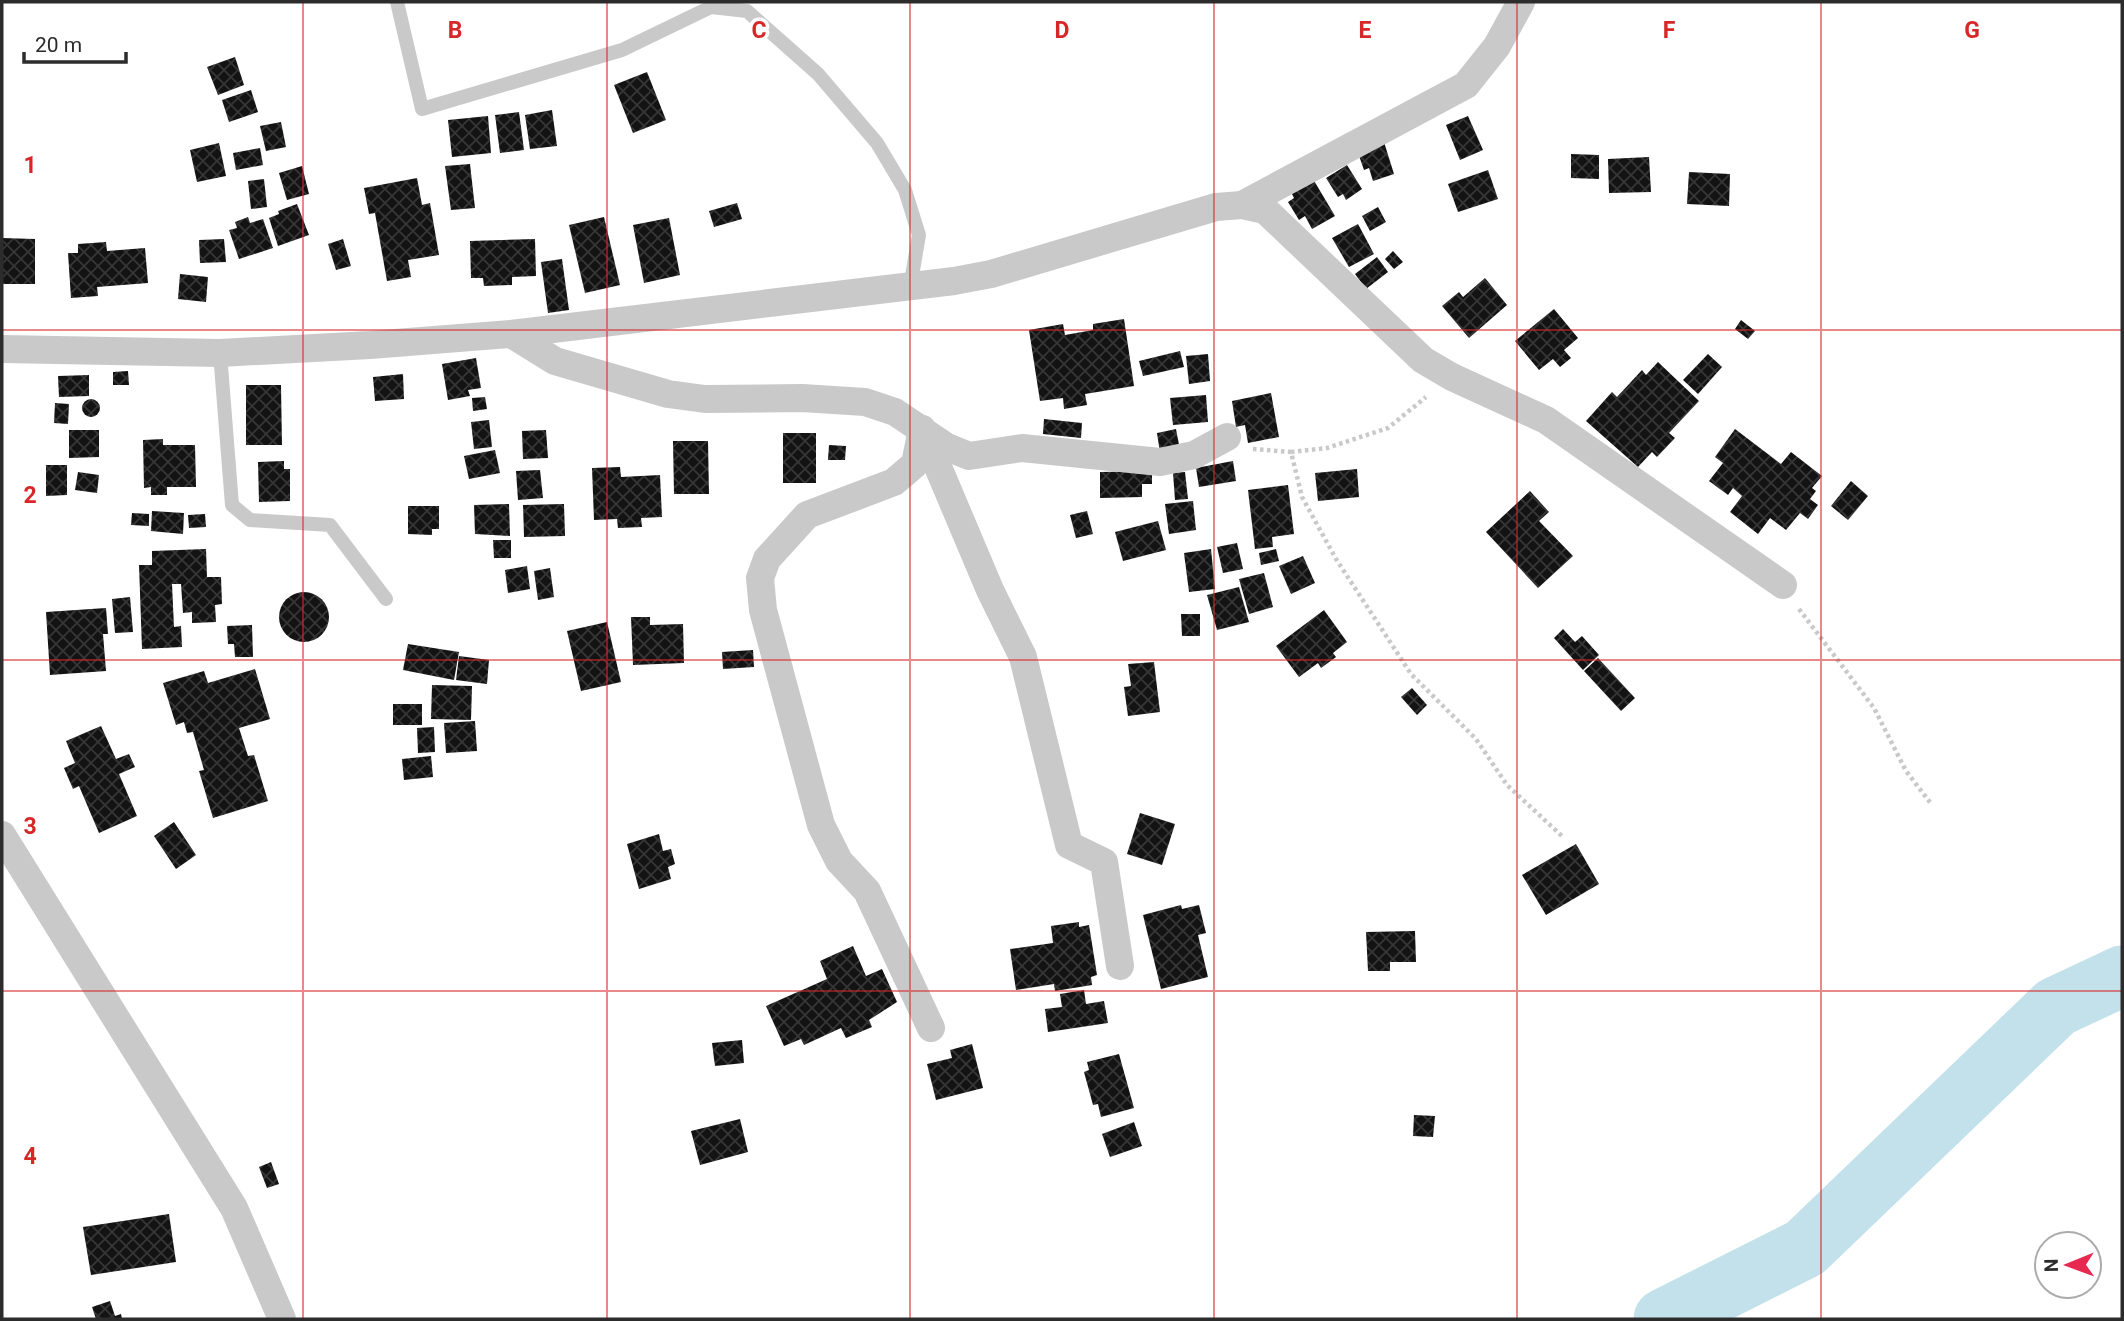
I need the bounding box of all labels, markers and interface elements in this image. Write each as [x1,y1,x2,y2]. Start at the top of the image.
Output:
text: B [448,17,462,44]
text: C [751,17,767,44]
text: D [1055,17,1069,44]
text: E [1359,17,1372,44]
text: F [1663,17,1676,44]
text: G [1964,17,1980,44]
scale bar [24,21,126,65]
text: 20 m [35,33,82,57]
text: 1 [23,152,37,179]
text: 2 [23,482,37,509]
text: 3 [23,813,37,840]
text: 4 [23,1143,37,1170]
north arrow [2033,1230,2103,1300]
text: N [2040,1258,2063,1272]

